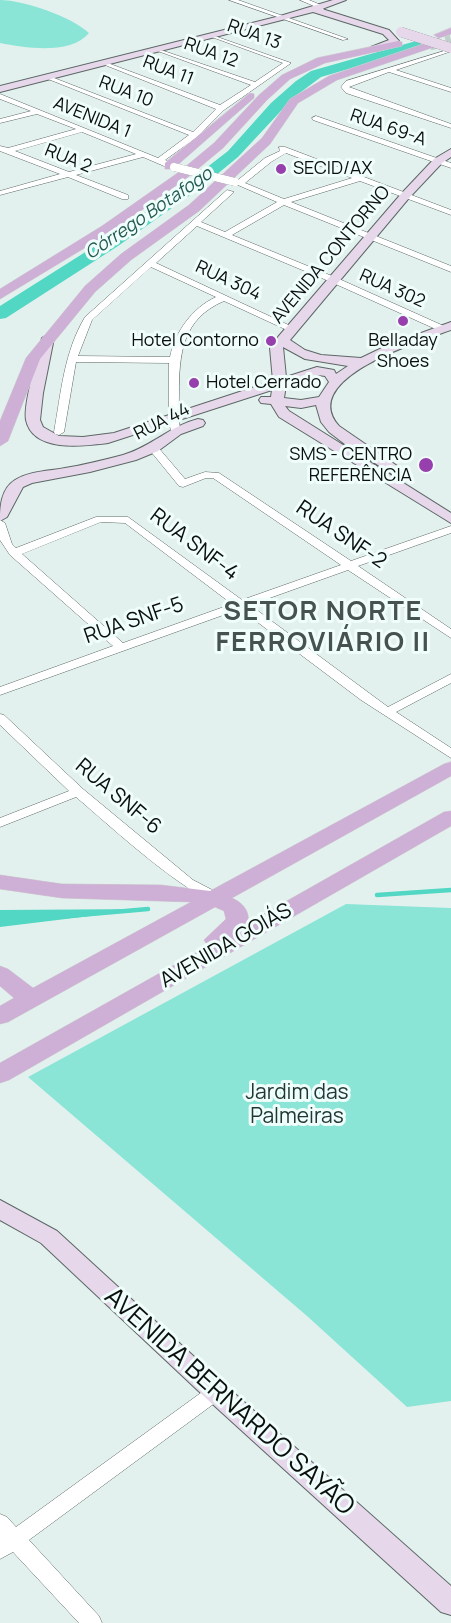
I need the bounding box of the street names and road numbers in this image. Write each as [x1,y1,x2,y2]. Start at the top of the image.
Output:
street label: RUA 13 [224,15,284,55]
street label: RUA 12 [181,33,241,73]
street label: RUA 11 [140,52,196,90]
street label: RUA 10 [96,72,156,112]
street label: AVENIDA 1 [50,93,134,143]
street label: RUA 69-A [347,105,429,151]
street label: RUA 2 [41,140,95,178]
street label: AVENIDA CONTORNO [267,182,395,328]
street label: RUA 304 [192,256,264,306]
street label: RUA 302 [356,265,428,313]
street label: RUA 44 [130,399,194,445]
street label: RUA SNF-2 [291,496,391,574]
street label: RUA SNF-4 [145,504,243,586]
street label: RUA SNF-5 [81,592,187,650]
street label: RUA SNF-6 [70,754,166,840]
street label: AVENIDA GOIÁS [156,898,296,994]
street label: AVENIDA BERNARDO SAYÃO [98,1282,360,1522]

